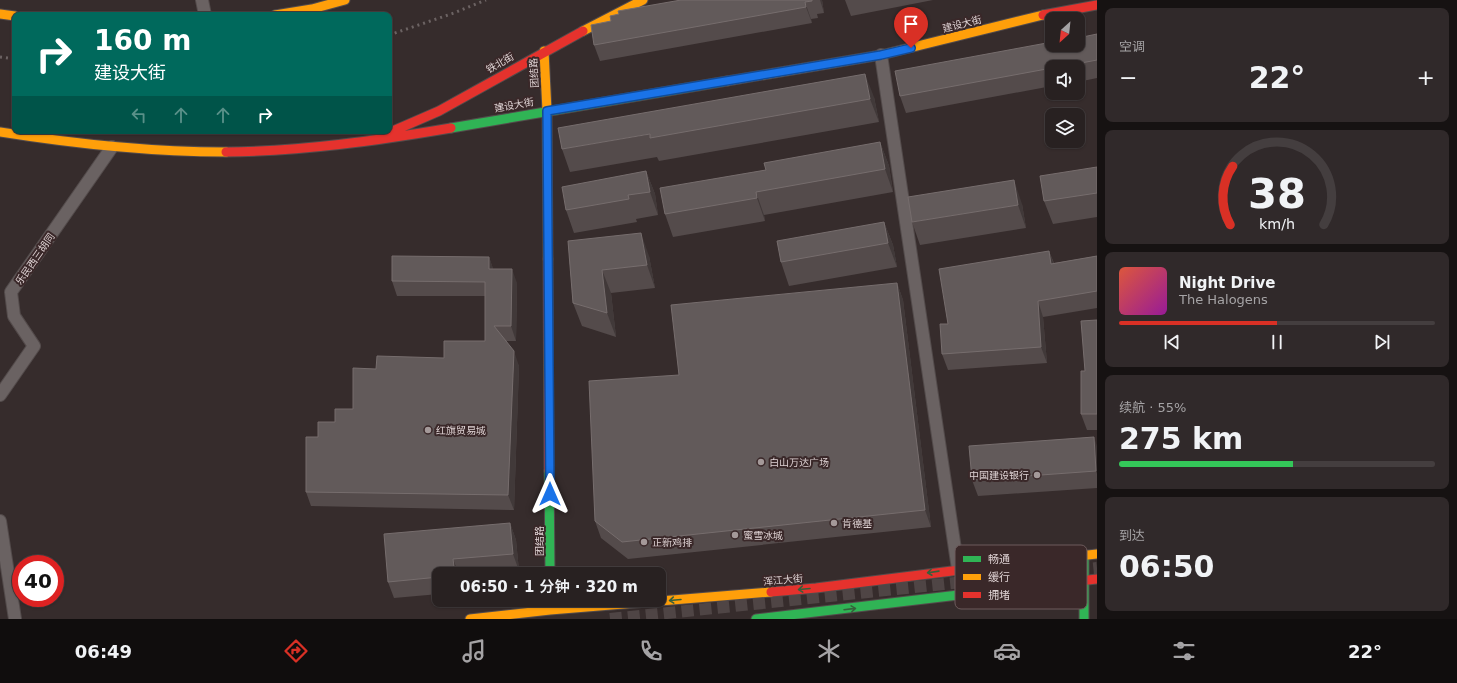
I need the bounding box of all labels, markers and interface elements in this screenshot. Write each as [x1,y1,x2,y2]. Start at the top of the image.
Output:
pin [894,7.0,928,48]
north arrow [1045,12,1085,52]
map controls [1045,12,1085,148]
icon: arrive [900,13,922,35]
street label: 建设大街 [941,14,983,34]
text: 160 m [94,24,191,57]
icon: right [28,28,80,80]
text: 空调 [1119,39,1145,54]
street label: 铁北街 [484,51,516,75]
street label: 团结路 [528,58,540,88]
button: sound [1045,60,1085,100]
text: 22° [1249,60,1305,95]
text: 建设大街 [94,62,166,83]
text: − [1119,65,1137,90]
text: + [1417,65,1435,90]
street label: 建设大街 [493,96,535,114]
icon: left [128,104,150,126]
icon: ahead [170,104,192,126]
icon: ahead [212,104,234,126]
icon: right [254,104,276,126]
button: layers [1045,108,1085,148]
text: 38 [1248,169,1306,218]
text: km/h [1259,216,1295,232]
street label: 乐民西三胡同 [13,231,57,287]
text: Night Drive [1179,274,1275,292]
text: The Halogens [1179,292,1268,307]
icon: previous [1161,331,1183,353]
icon: pause [1266,331,1288,353]
icon: next [1371,331,1393,353]
text: 续航 · 55% [1119,400,1186,415]
text: 275 km [1119,421,1243,456]
marker: 红旗贸易城 [423,425,433,435]
place label: 红旗贸易城 [436,425,486,436]
marker: 白山万达广场 [756,457,766,467]
place label: 白山万达广场 [769,457,829,468]
place label: 中国建设银行 [969,470,1029,481]
marker: 中国建设银行 [1032,470,1042,480]
position arrow [529,473,571,515]
marker: 肯德基 [829,518,839,528]
place label: 肯德基 [842,518,872,529]
street label: 团结路 [534,526,545,556]
text: 到达 [1119,528,1145,543]
marker: 蜜雪冰城 [730,530,740,540]
place label: 蜜雪冰城 [743,530,783,541]
marker: 正新鸡排 [639,537,649,547]
place label: 正新鸡排 [652,537,692,548]
legend [955,545,1087,609]
text: 06:50 [1119,549,1215,584]
text: 畅通 [988,553,1010,566]
speed limit sign: 40 [12,555,64,607]
one-way arrow [927,568,940,576]
text: 缓行 [988,571,1010,584]
street label: 浑江大街 [763,573,803,587]
text: 06:50 · 1 分钟 · 320 m [460,578,638,596]
one-way arrow [798,585,811,592]
text: 拥堵 [988,589,1010,602]
one-way arrow [669,596,682,603]
one-way arrow [843,605,856,612]
icon: directions [282,637,310,665]
icon: music [460,637,488,665]
icon: phone [637,637,665,665]
icon: climate [815,637,843,665]
icon: car [993,637,1021,665]
icon: filters [1170,637,1198,665]
text: 06:49 [75,641,132,662]
text: 22° [1348,641,1382,662]

